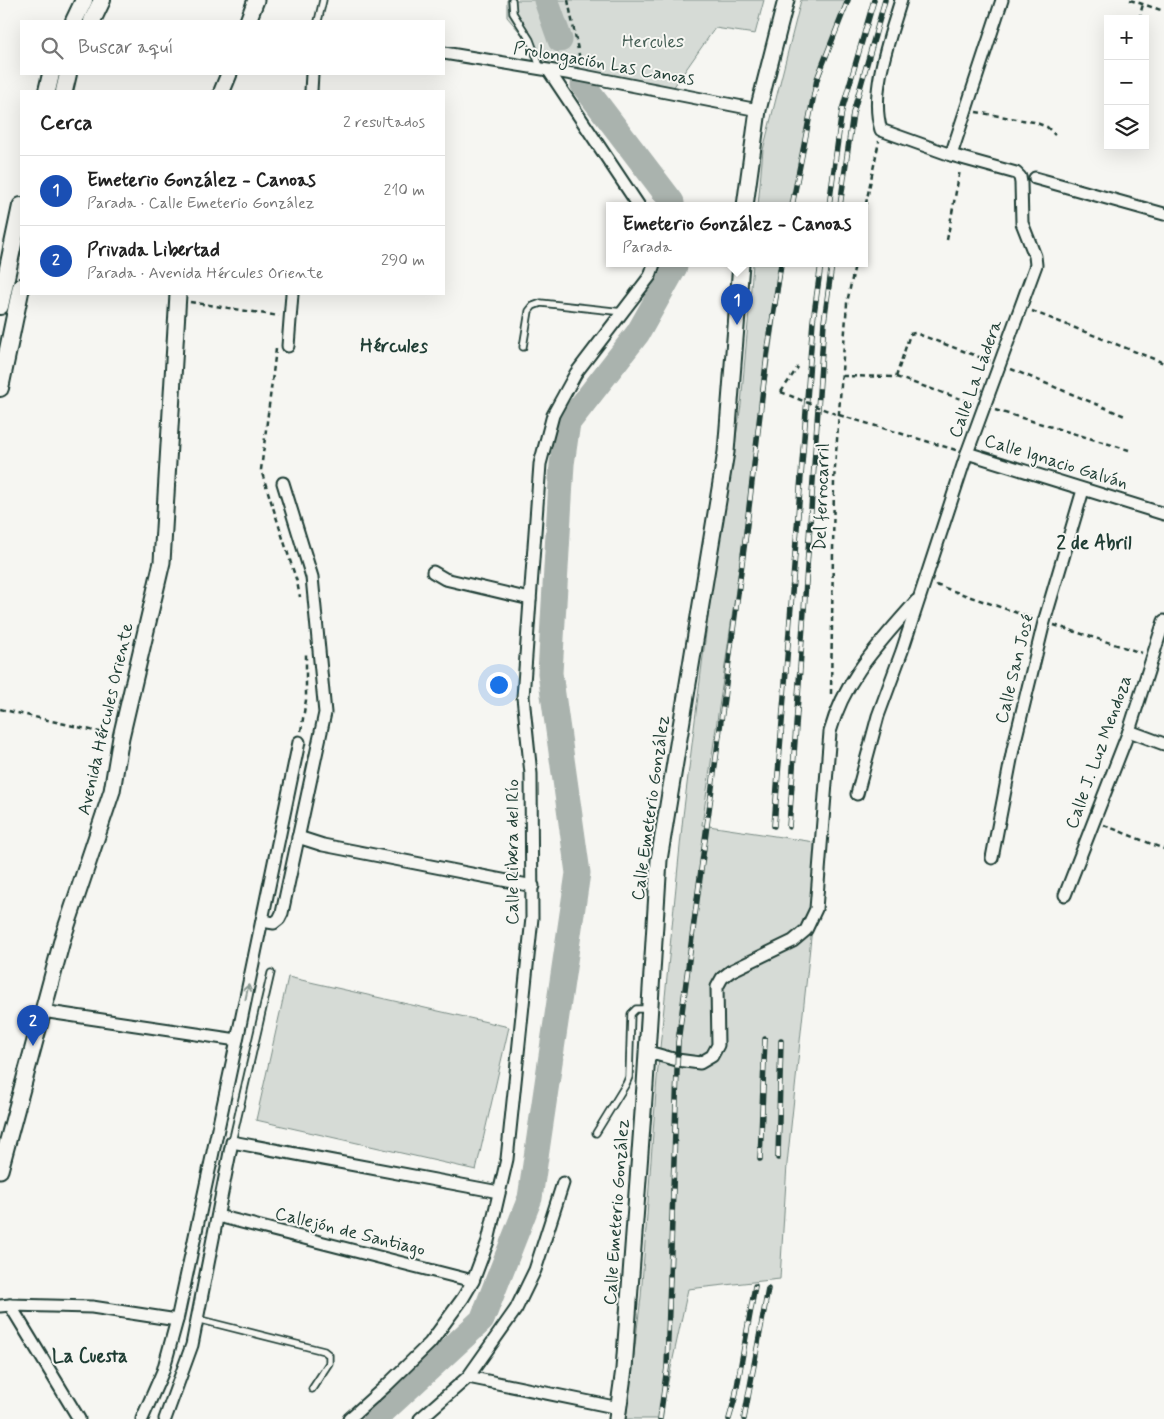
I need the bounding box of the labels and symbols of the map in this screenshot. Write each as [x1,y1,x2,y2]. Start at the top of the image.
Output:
park label: Hercules [622,30,684,54]
street label: Prolongación Las Canoas [511,36,696,93]
pin: 1 [721,284,753,325]
street label: Calle La Ladera [943,316,1009,441]
district label: Hércules [360,334,428,359]
street label: Calle Ignacio Galván [981,429,1131,495]
street label: Del ferrocarril [808,443,836,551]
district label: 2 de Abril [1056,531,1132,556]
street label: Calle San José [990,612,1040,726]
street label: Avenida Hércules Oriente [72,620,140,818]
your location [486,672,512,698]
street label: Calle J. Luz Mendoza [1060,672,1138,832]
street label: Calle Emeterio González [626,714,676,902]
street label: Calle Ribera del Río [501,779,525,925]
one-way arrow [243,985,252,1001]
pin: 2 [17,1005,49,1046]
street label: Calle Emeterio González [599,1118,636,1306]
street label: Callejón de Santiago [272,1202,428,1262]
district label: La Cuesta [52,1344,128,1369]

